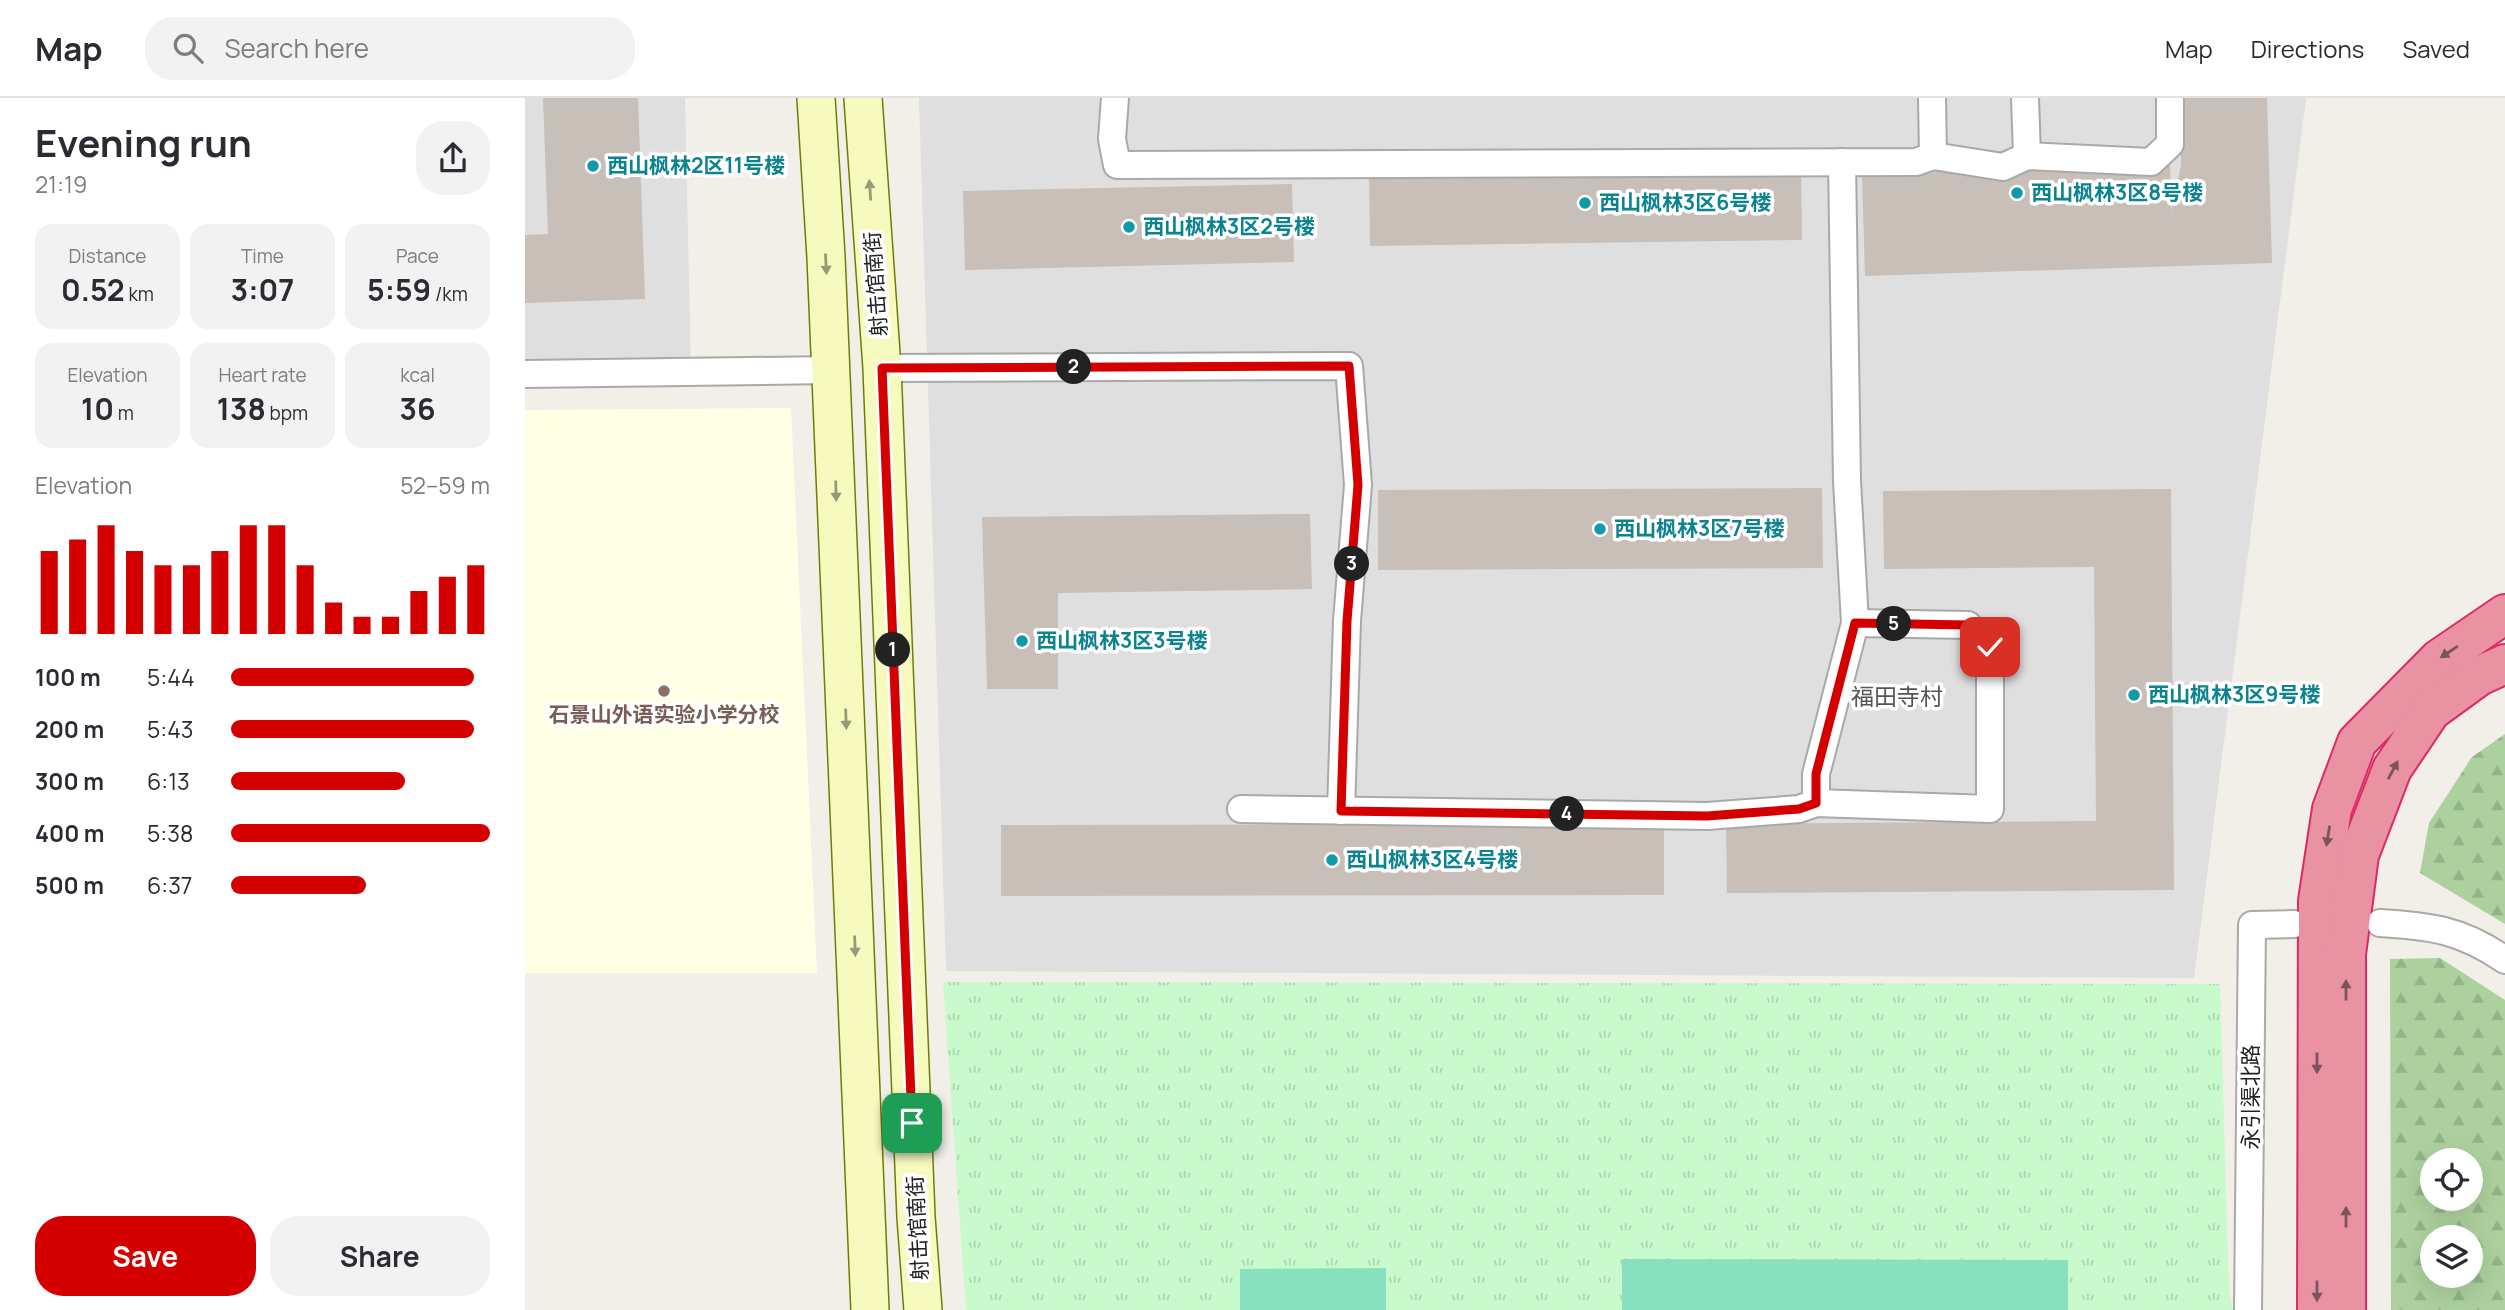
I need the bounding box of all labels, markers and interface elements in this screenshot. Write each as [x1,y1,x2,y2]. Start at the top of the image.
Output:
search box [145,17,635,80]
text: Map [35,26,103,71]
icon: search [169,29,207,67]
text: Search here [225,30,369,66]
text: Map [2165,32,2213,65]
text: Directions [2251,32,2364,65]
text: Saved [2402,32,2470,65]
text: Evening run [35,116,252,168]
button: share [416,121,490,195]
place label: 西山枫林2区11号楼 [607,151,785,179]
marker: 西山枫林2区11号楼 [585,158,601,174]
text: 21:19 [35,168,87,200]
one-way arrow [864,178,875,200]
place label: 西山枫林3区8号楼 [2031,178,2203,206]
marker: 西山枫林3区8号楼 [2009,185,2025,201]
place label: 西山枫林3区6号楼 [1599,188,1771,216]
marker: 西山枫林3区6号楼 [1577,195,1593,211]
place label: 西山枫林3区2号楼 [1143,212,1315,240]
marker: 西山枫林3区2号楼 [1121,219,1137,235]
street label: 射击馆南街 [857,231,893,337]
text: Distance [69,243,146,269]
text: Time [241,243,284,269]
text: Pace [396,243,439,269]
one-way arrow [821,253,832,275]
text: 0.52 [61,269,125,310]
text: 3:07 [231,269,294,310]
text: 5:59 [367,269,431,310]
text: km [125,281,154,307]
text: /km [431,281,468,307]
pin: 2 [1057,350,1091,384]
text: 2 [1068,353,1079,379]
text: Elevation [67,362,148,388]
text: Heart rate [218,362,307,388]
text: kcal [400,362,435,388]
text: 10 [81,388,114,429]
text: 138 [217,388,266,429]
text: 36 [399,388,436,429]
text: m [114,400,134,426]
text: bpm [266,400,308,426]
text: Elevation [35,469,132,501]
text: 52–59 m [400,469,490,501]
one-way arrow [830,480,841,502]
place label: 西山枫林3区7号楼 [1614,514,1784,542]
marker: 西山枫林3区7号楼 [1592,521,1608,537]
pin: 3 [1335,546,1369,582]
text: 3 [1346,550,1357,576]
pin: 5 [1877,606,1911,642]
text: 5 [1888,610,1899,636]
pin [1960,617,2020,677]
place label: 西山枫林3区3号楼 [1036,626,1207,654]
icon: check [1971,628,2009,666]
pin: 1 [875,632,911,668]
marker: 西山枫林3区3号楼 [1014,633,1030,649]
text: 1 [888,636,897,662]
one-way arrow [2440,645,2458,659]
text: 100 m [35,661,101,693]
text: 5:44 [147,661,195,693]
district label: 福田寺村 [1851,680,1943,712]
place label: 西山枫林3区9号楼 [2148,680,2320,708]
marker: 石景山外语实验小学分校 [656,683,672,699]
marker: 西山枫林3区9号楼 [2126,687,2142,703]
place label: 石景山外语实验小学分校 [549,700,780,728]
one-way arrow [840,708,851,730]
text: 200 m [35,713,104,745]
text: 5:43 [147,713,193,745]
one-way arrow [2388,760,2399,780]
text: 300 m [35,765,104,797]
text: 6:13 [147,765,190,797]
pin: 4 [1549,796,1585,832]
text: 4 [1561,800,1572,826]
text: 400 m [35,817,105,849]
text: 5:38 [147,817,193,849]
one-way arrow [2322,826,2333,848]
place label: 西山枫林3区4号楼 [1346,845,1518,873]
marker: 西山枫林3区4号楼 [1324,852,1340,868]
text: 500 m [35,869,104,901]
text: 6:37 [147,869,192,901]
one-way arrow [850,935,861,957]
one-way arrow [2340,979,2352,1001]
street label: 永引渠北路 [2236,1045,2264,1150]
one-way arrow [2311,1052,2323,1074]
pin [882,1093,942,1153]
icon: arrive [893,1104,931,1142]
map controls [2420,1148,2483,1288]
button: locate [2420,1148,2483,1211]
street label: 射击馆南街 [900,1175,934,1281]
one-way arrow [2340,1206,2352,1228]
button: Save [35,1216,256,1296]
button: Share [270,1216,490,1296]
button: layers [2420,1225,2483,1288]
one-way arrow [2311,1280,2323,1302]

